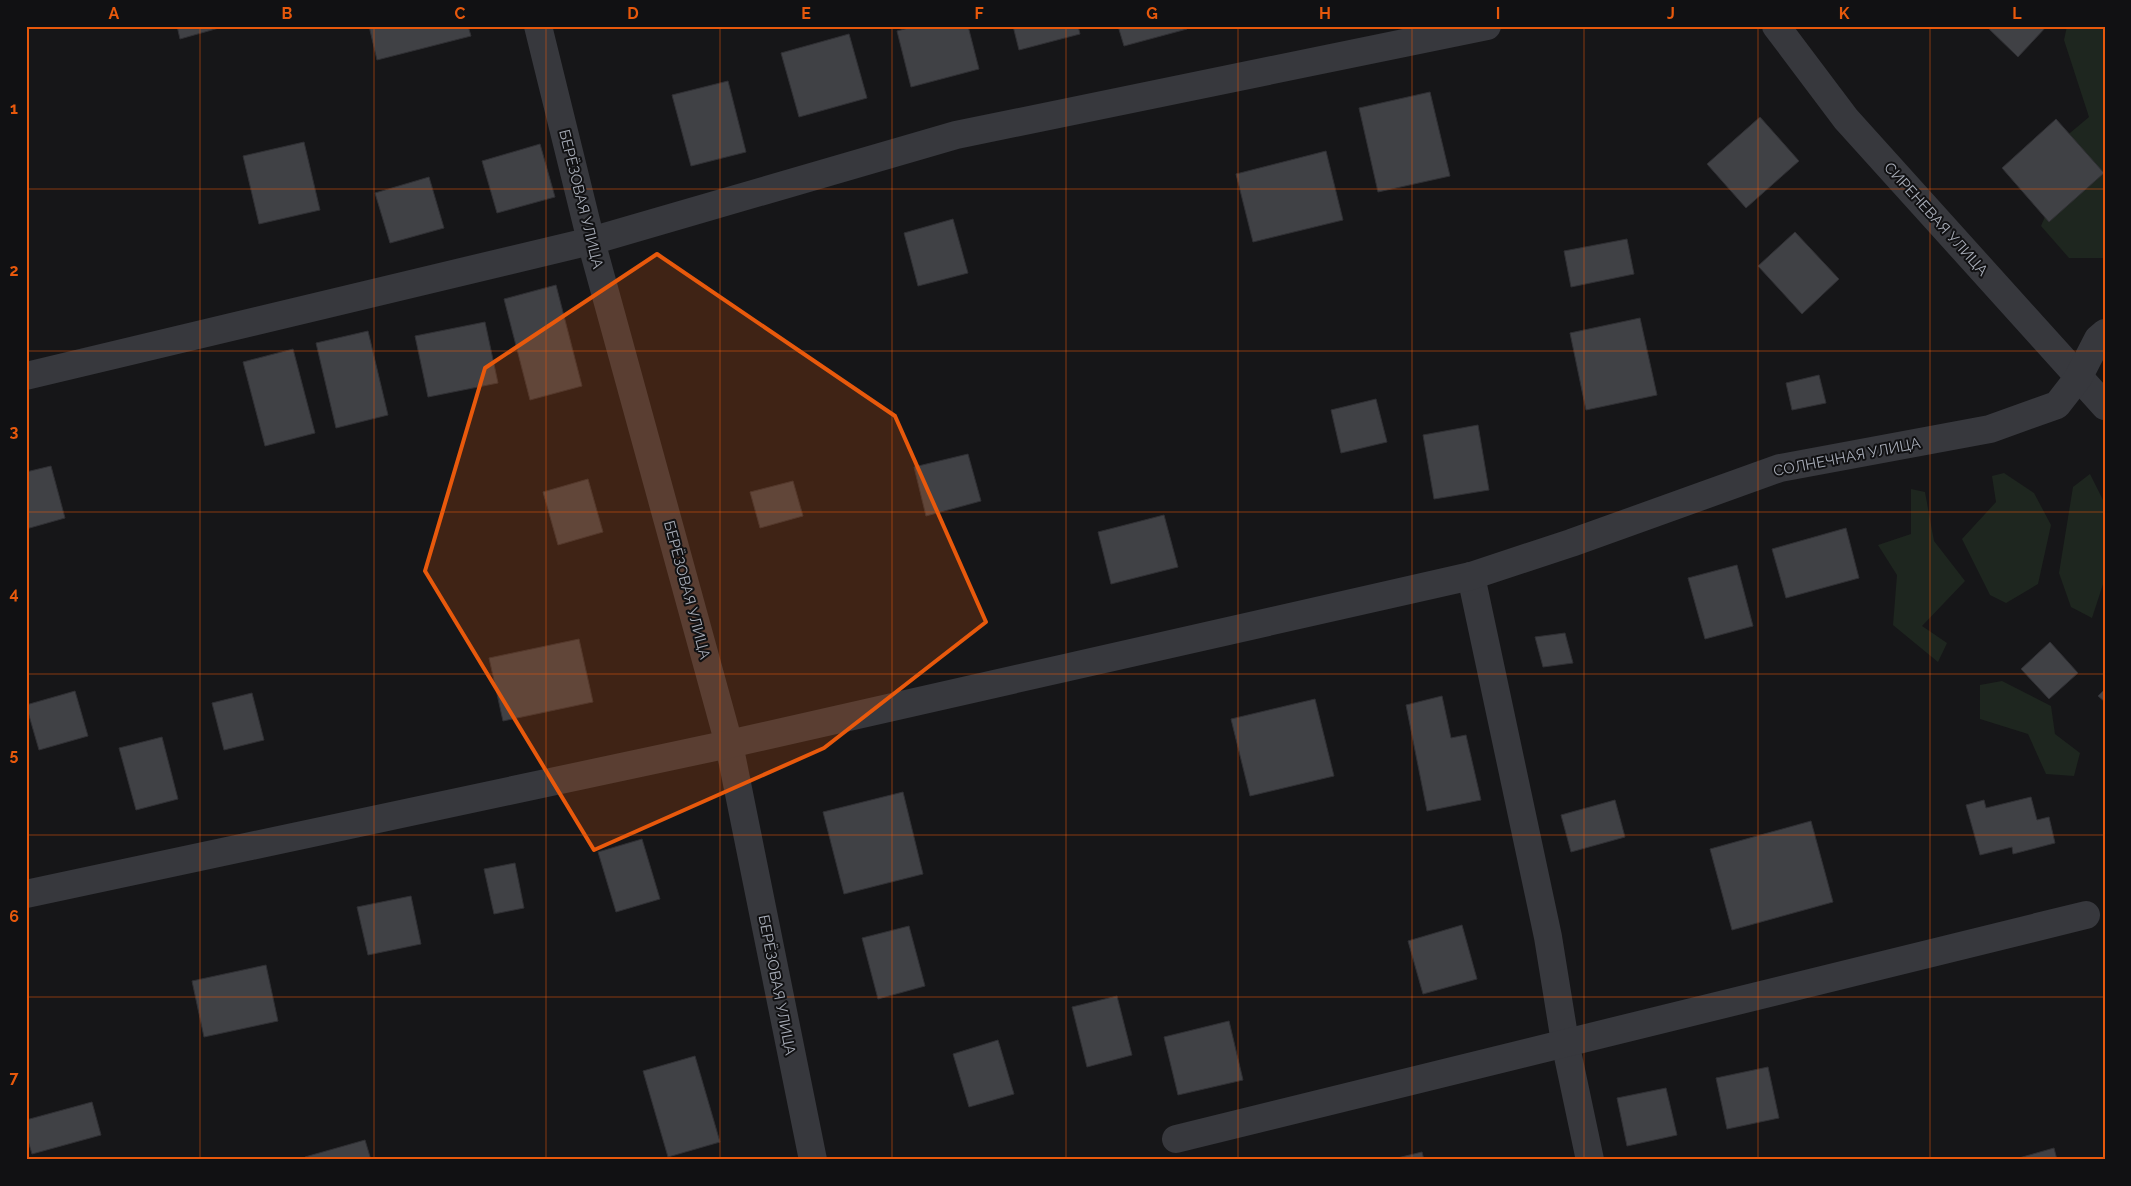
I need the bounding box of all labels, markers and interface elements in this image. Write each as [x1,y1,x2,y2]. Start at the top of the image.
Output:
text: A [109,4,120,23]
text: B [282,4,293,23]
text: C [455,4,466,23]
text: D [627,4,639,23]
text: E [801,4,811,23]
text: F [974,4,984,23]
text: G [1146,4,1158,23]
text: H [1319,4,1331,23]
text: I [1496,4,1500,23]
text: J [1667,4,1675,23]
text: K [1839,4,1850,23]
text: L [2012,4,2022,23]
text: 1 [10,99,18,118]
street label: БЕРЁЗОВАЯ УЛИЦА [555,127,608,270]
street label: СИРЕНЕВАЯ УЛИЦА [1880,159,1992,279]
text: 2 [9,261,19,280]
text: 3 [10,422,19,441]
street label: СОЛНЕЧНАЯ УЛИЦА [1772,434,1922,480]
street label: БЕРЁЗОВАЯ УЛИЦА [660,518,715,661]
text: 4 [9,584,19,603]
text: 5 [10,745,19,764]
text: 6 [9,907,19,926]
street label: БЕРЁЗОВАЯ УЛИЦА [755,913,800,1057]
text: 7 [10,1068,19,1087]

